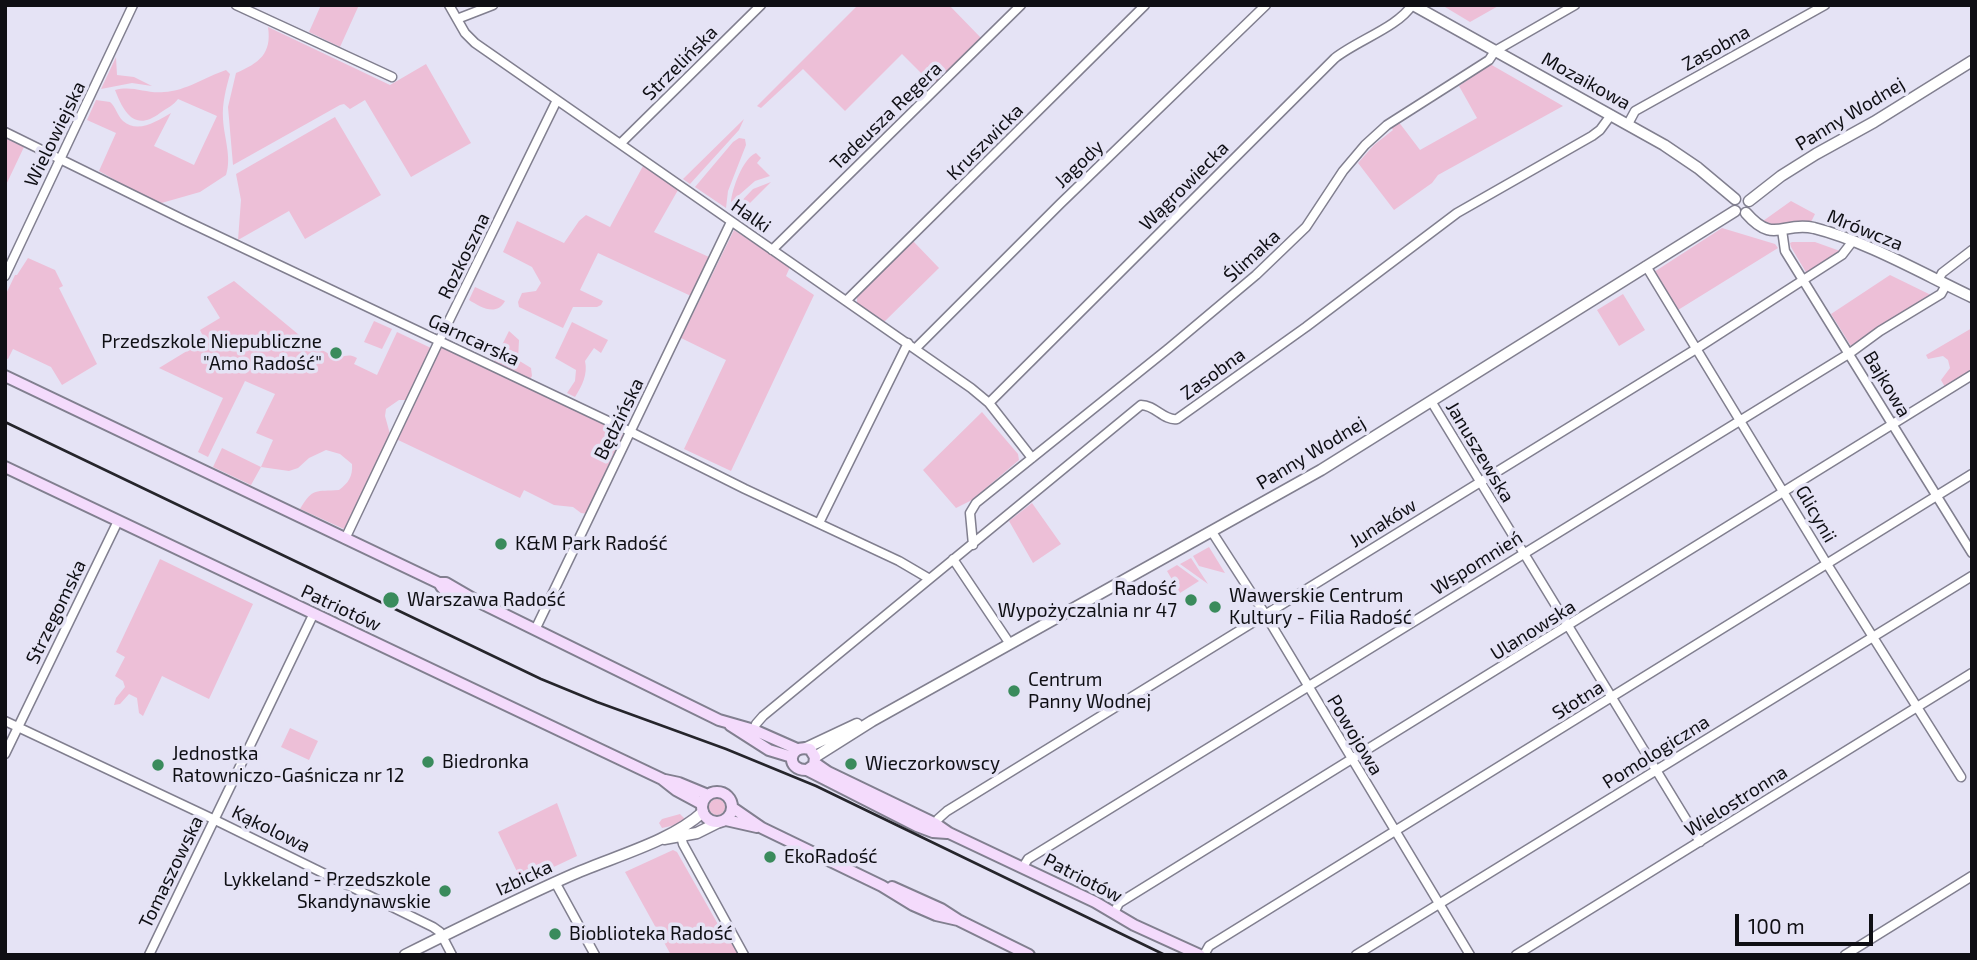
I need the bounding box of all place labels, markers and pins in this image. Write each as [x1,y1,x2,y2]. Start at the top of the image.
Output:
place label: Przedszkole Niepubliczne "Amo Radość" [101,331,322,375]
marker: Przedszkole Niepubliczne "Amo Radość" [328,345,344,361]
place label: K&M Park Radość [515,533,668,555]
marker: K&M Park Radość [493,536,509,552]
place label: Radość Wypożyczalnia nr 47 [998,578,1177,622]
place label: Wawerskie Centrum Kultury - Filia Radość [1229,585,1412,629]
place label: Warszawa Radość [407,589,566,611]
marker: Warszawa Radość [381,590,401,610]
marker: Radość Wypożyczalnia nr 47 [1183,592,1199,608]
marker: Wawerskie Centrum Kultury - Filia Radość [1207,599,1223,615]
place label: Centrum Panny Wodnej [1028,669,1151,713]
marker: Centrum Panny Wodnej [1006,683,1022,699]
place label: Jednostka Ratowniczo-Gaśnicza nr 12 [172,743,404,787]
place label: Biedronka [442,751,529,773]
place label: Wieczorkowscy [865,753,1000,775]
marker: Biedronka [420,754,436,770]
marker: Wieczorkowscy [843,756,859,772]
marker: Jednostka Ratowniczo-Gaśnicza nr 12 [150,757,166,773]
place label: EkoRadość [784,846,878,868]
marker: EkoRadość [762,849,778,865]
place label: Lykkeland - Przedszkole Skandynawskie [223,869,431,913]
marker: Lykkeland - Przedszkole Skandynawskie [437,883,453,899]
place label: Bioblioteka Radość [569,923,733,945]
marker: Bioblioteka Radość [547,926,563,942]

